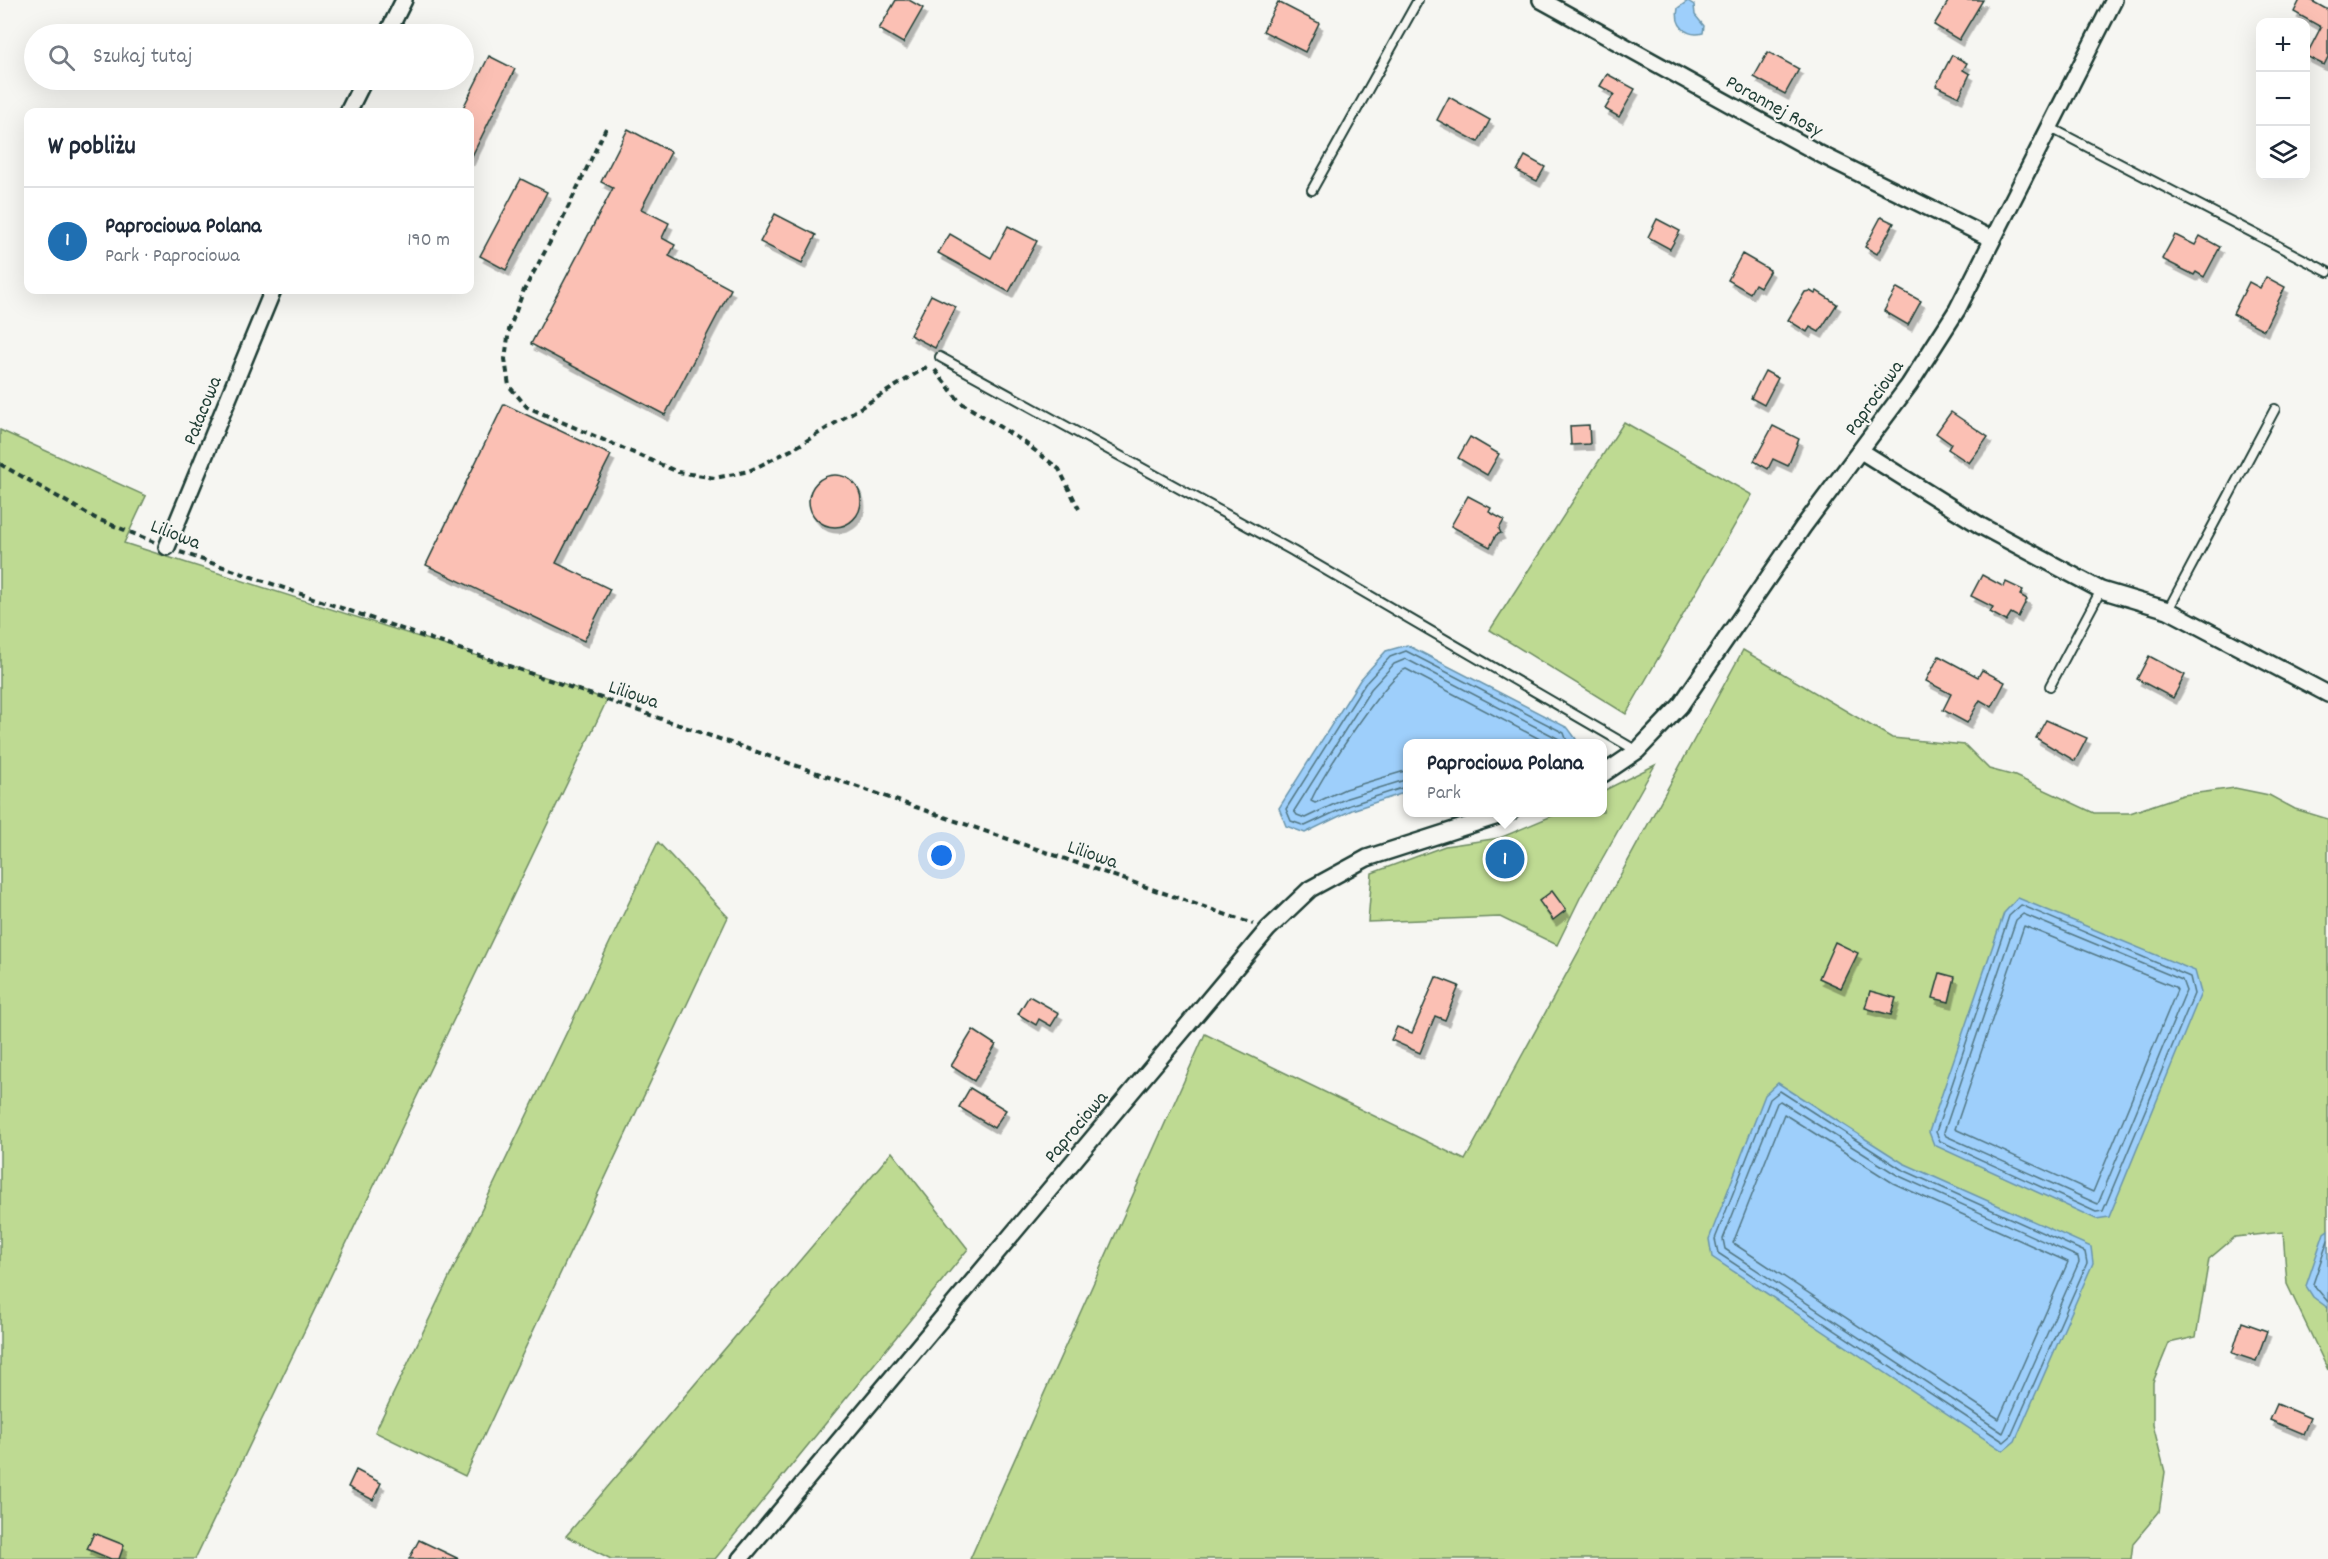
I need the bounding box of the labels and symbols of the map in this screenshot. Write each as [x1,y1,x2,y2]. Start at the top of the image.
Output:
street label: Porannej Rosy [1720,69,1828,146]
street label: Paprociowa [1839,355,1912,442]
street label: Pałacowa [177,372,230,450]
street label: Liliowa [146,514,205,558]
street label: Liliowa [604,674,662,718]
street label: Liliowa [1063,834,1121,878]
pin: 1 [1486,836,1524,882]
your location [927,841,956,870]
street label: Paprociowa [1039,1085,1116,1170]

